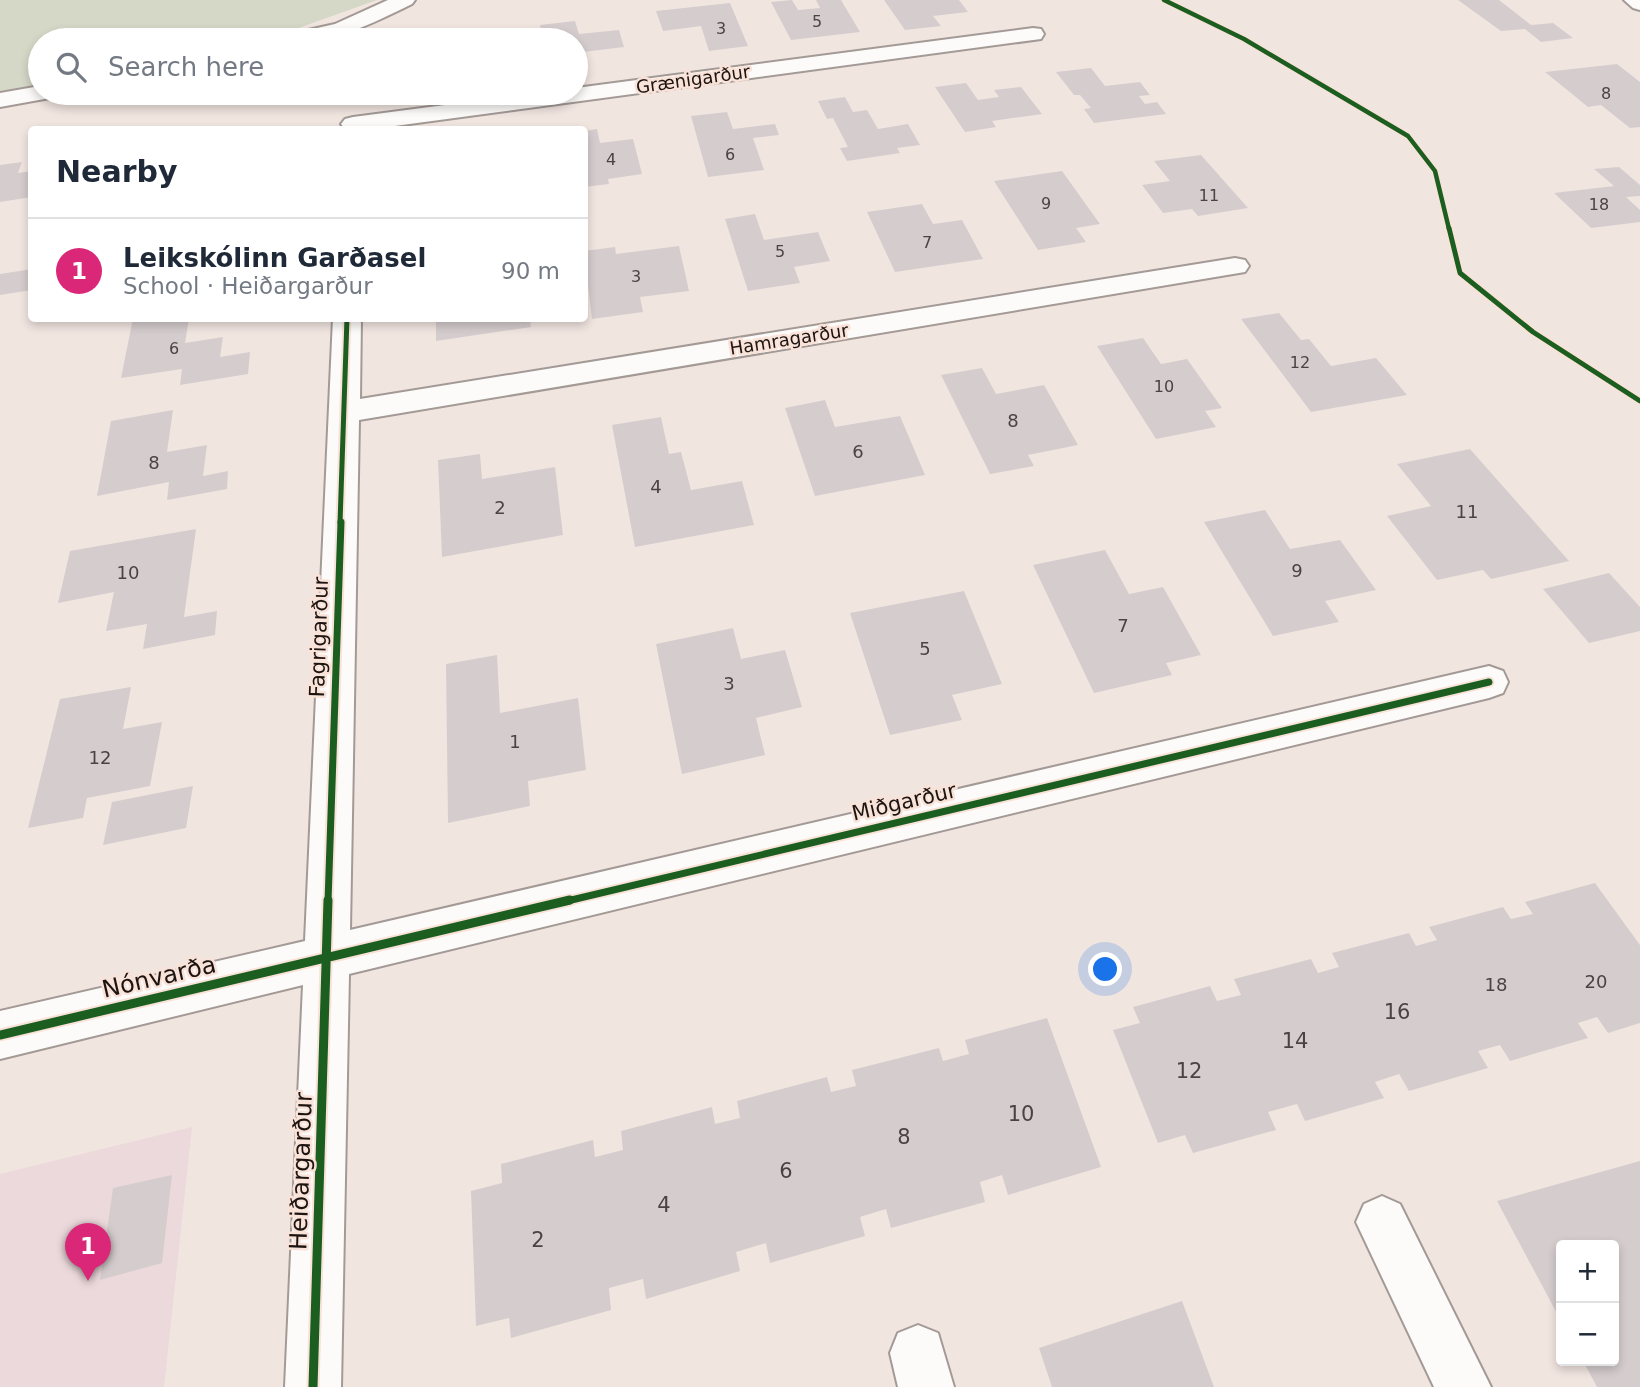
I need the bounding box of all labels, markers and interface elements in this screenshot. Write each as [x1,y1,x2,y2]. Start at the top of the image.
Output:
house number: 5 [812,12,822,31]
house number: 3 [716,19,726,38]
search box [28,28,588,105]
icon: search [52,48,90,86]
text: Search here [108,52,264,82]
street label: Grænigarður [635,61,752,97]
house number: 8 [1601,84,1611,103]
house number: 6 [725,145,735,164]
house number: 4 [606,150,616,169]
text: Nearby [56,154,178,189]
house number: 11 [1199,186,1219,205]
house number: 9 [1041,194,1051,213]
house number: 18 [1589,195,1609,214]
house number: 7 [922,233,932,252]
house number: 5 [775,242,785,261]
text: Leikskólinn Garðasel [123,243,426,273]
text: 1 [71,258,87,284]
text: 90 m [501,258,560,284]
house number: 3 [631,267,641,286]
text: School · Heiðargarður [123,273,373,299]
street label: Hamragarður [728,319,851,359]
house number: 6 [169,339,179,358]
house number: 12 [1290,353,1310,372]
house number: 10 [1154,377,1174,396]
house number: 8 [1007,410,1019,431]
house number: 6 [852,441,864,462]
house number: 8 [148,452,160,473]
house number: 4 [650,476,662,497]
house number: 2 [494,497,506,518]
house number: 11 [1456,501,1478,522]
house number: 9 [1291,560,1303,581]
house number: 10 [117,562,139,583]
street label: Fagrigarður [305,576,333,698]
house number: 7 [1117,615,1129,636]
house number: 5 [919,638,931,659]
house number: 3 [723,673,735,694]
house number: 1 [509,731,521,752]
house number: 12 [89,747,111,768]
street label: Miðgarður [849,778,959,826]
street label: Nónvarða [99,950,219,1004]
your location [1088,952,1122,986]
house number: 20 [1585,971,1607,992]
house number: 18 [1485,974,1507,995]
house number: 16 [1384,1000,1410,1024]
house number: 14 [1282,1029,1308,1053]
house number: 12 [1176,1059,1202,1083]
street label: Heiðargarður [284,1091,318,1250]
house number: 10 [1008,1102,1034,1126]
house number: 8 [897,1125,911,1149]
house number: 6 [779,1159,793,1183]
house number: 4 [657,1193,671,1217]
pin: 1 [65,1223,111,1281]
house number: 2 [531,1228,545,1252]
map controls [1556,1240,1619,1366]
button: + [1556,1240,1619,1303]
button: − [1556,1303,1619,1366]

